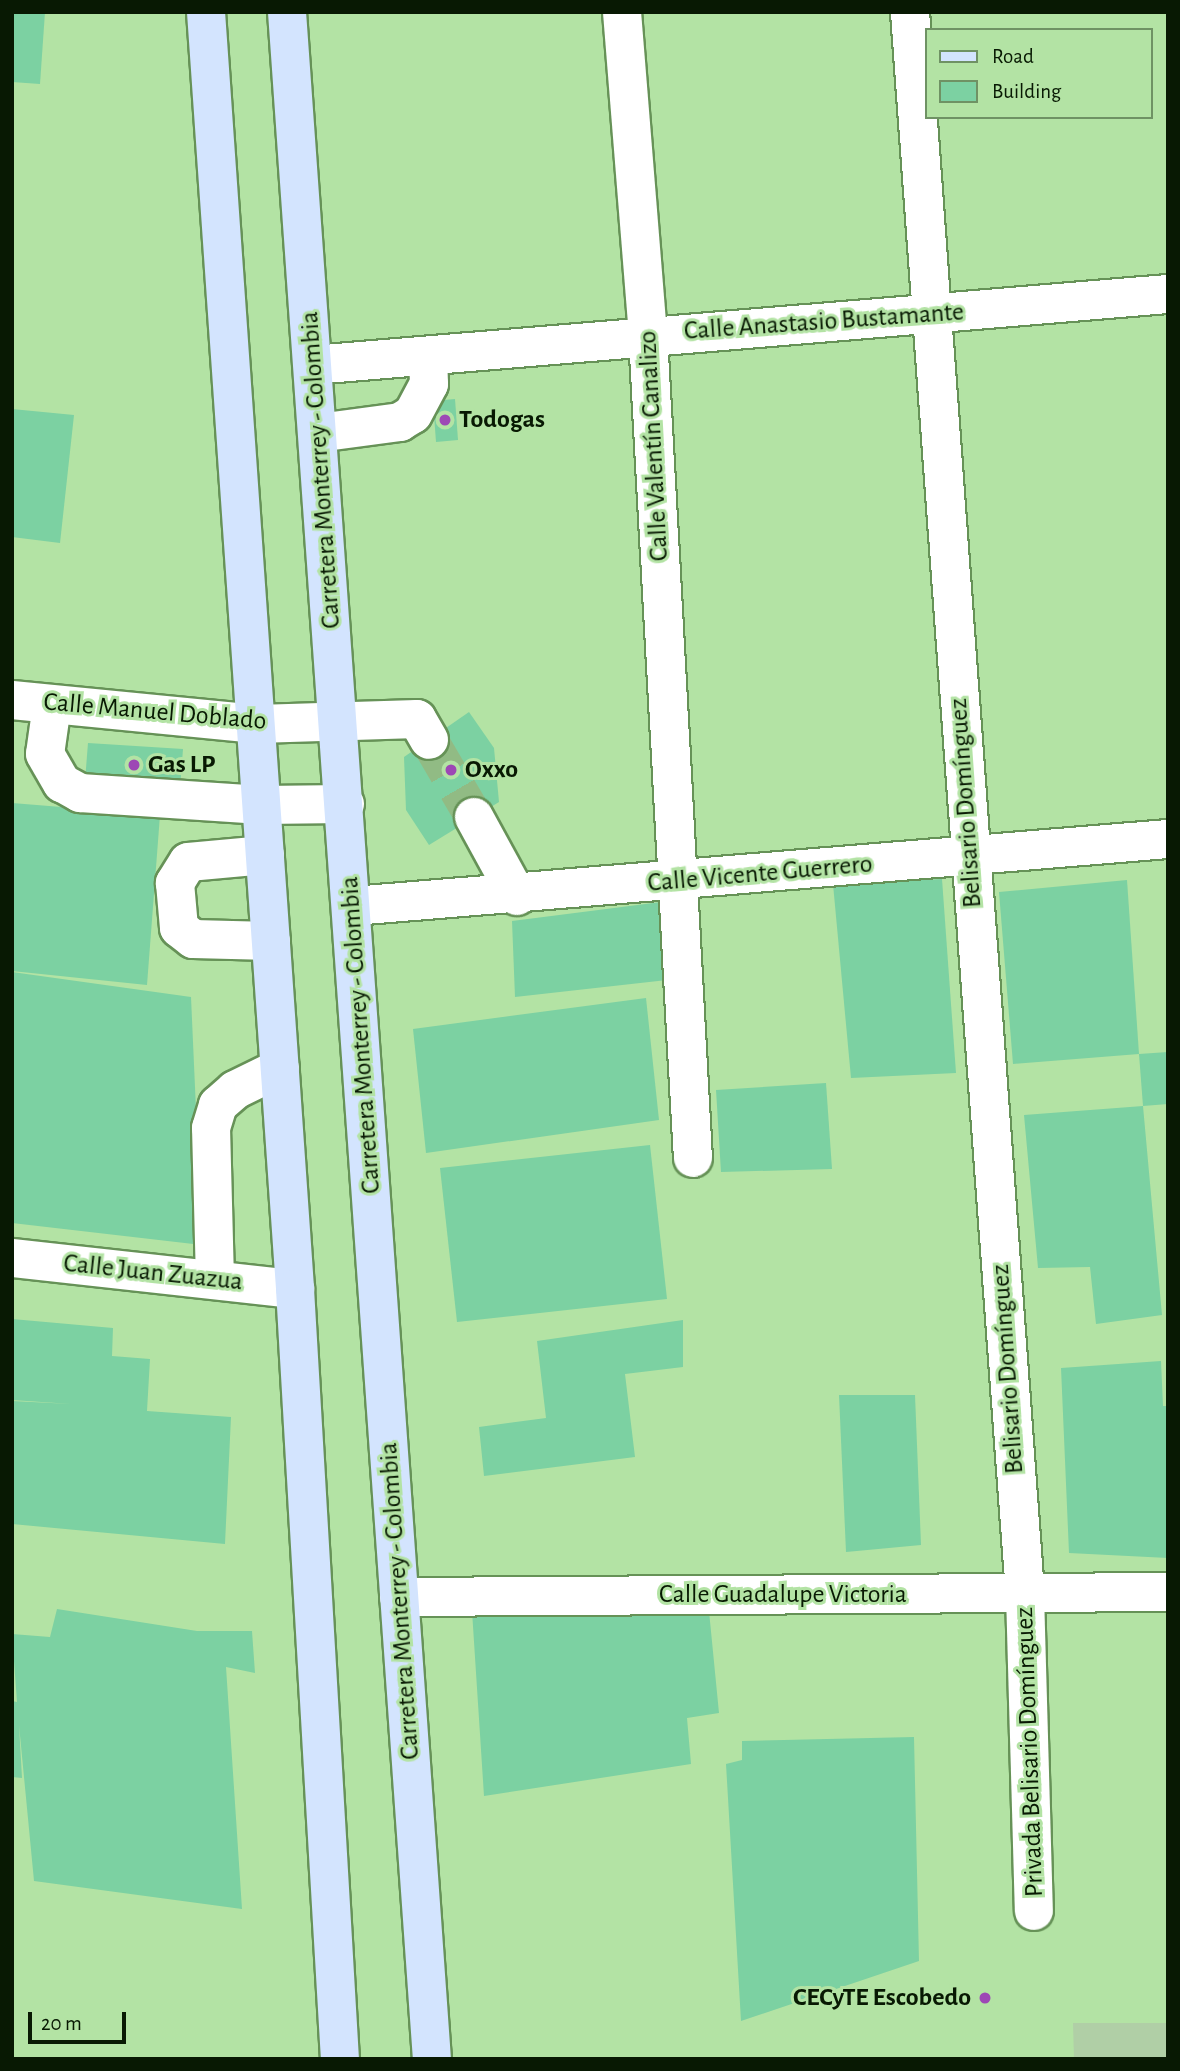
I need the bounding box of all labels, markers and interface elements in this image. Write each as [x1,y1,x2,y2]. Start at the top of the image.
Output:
legend [925,28,1152,119]
text: Road [992,46,1034,67]
text: Building [992,81,1061,102]
street label: Calle Anastasio Bustamante [683,297,965,347]
street label: Carretera Monterrey - Colombia [294,310,348,630]
street label: Calle Valentín Canalizo [632,330,676,562]
place label: Todogas [459,404,545,436]
marker: Todogas [437,412,453,428]
street label: Calle Manuel Doblado [42,687,268,737]
street label: Belisario Domínguez [943,697,989,909]
place label: Gas LP [148,749,215,781]
place label: Oxxo [465,754,518,786]
marker: Gas LP [126,757,142,773]
marker: Oxxo [443,762,459,778]
street label: Calle Vicente Guerrero [646,849,874,899]
street label: Carretera Monterrey - Colombia [334,875,388,1195]
street label: Calle Juan Zuazua [62,1248,244,1298]
street label: Belisario Domínguez [985,1263,1031,1475]
street label: Carretera Monterrey - Colombia [373,1441,427,1761]
street label: Calle Guadalupe Victoria [659,1579,907,1611]
street label: Privada Belisario Domínguez [1009,1607,1051,1897]
place label: CECyTE Escobedo [793,1982,971,2014]
marker: CECyTE Escobedo [977,1990,993,2006]
scale bar [32,1997,130,2041]
text: 20 m [41,2013,82,2034]

